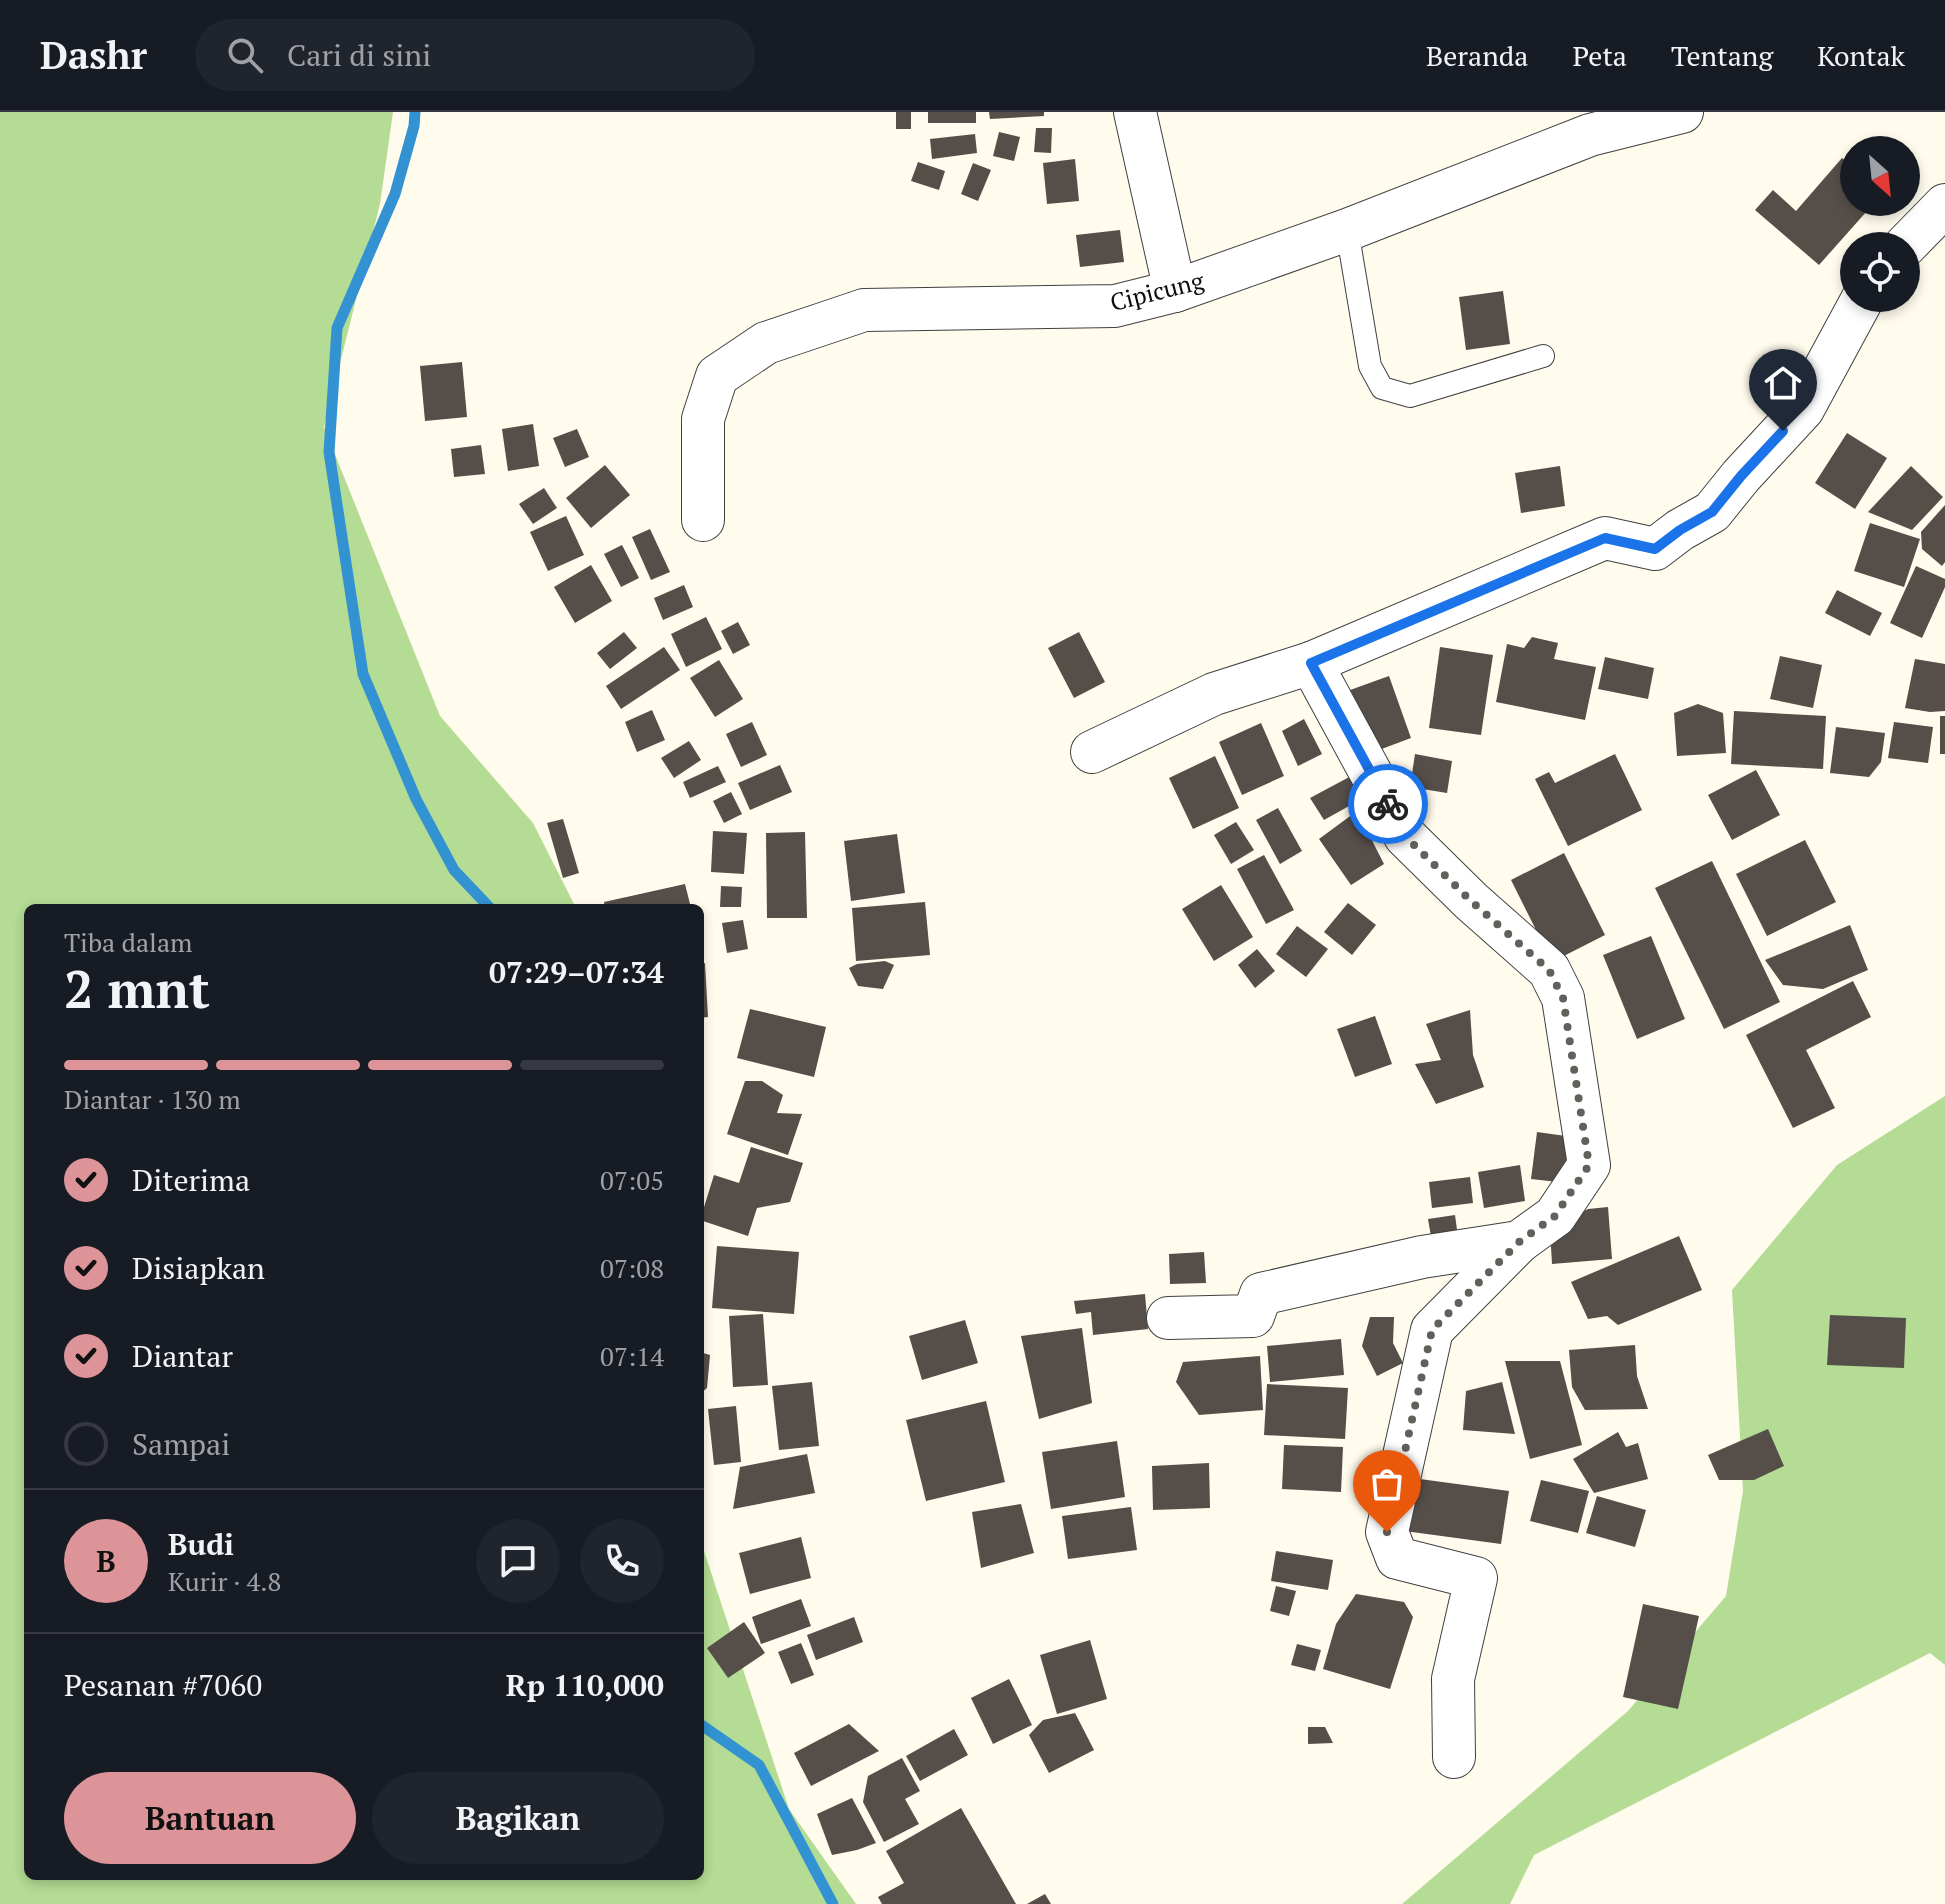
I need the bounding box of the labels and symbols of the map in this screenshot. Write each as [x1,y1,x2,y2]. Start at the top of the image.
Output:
north arrow [1840,136,1920,216]
street label: Cipicung [1107,264,1207,318]
pin [1749,349,1817,431]
courier [1348,764,1428,844]
pin [1353,1450,1421,1532]

